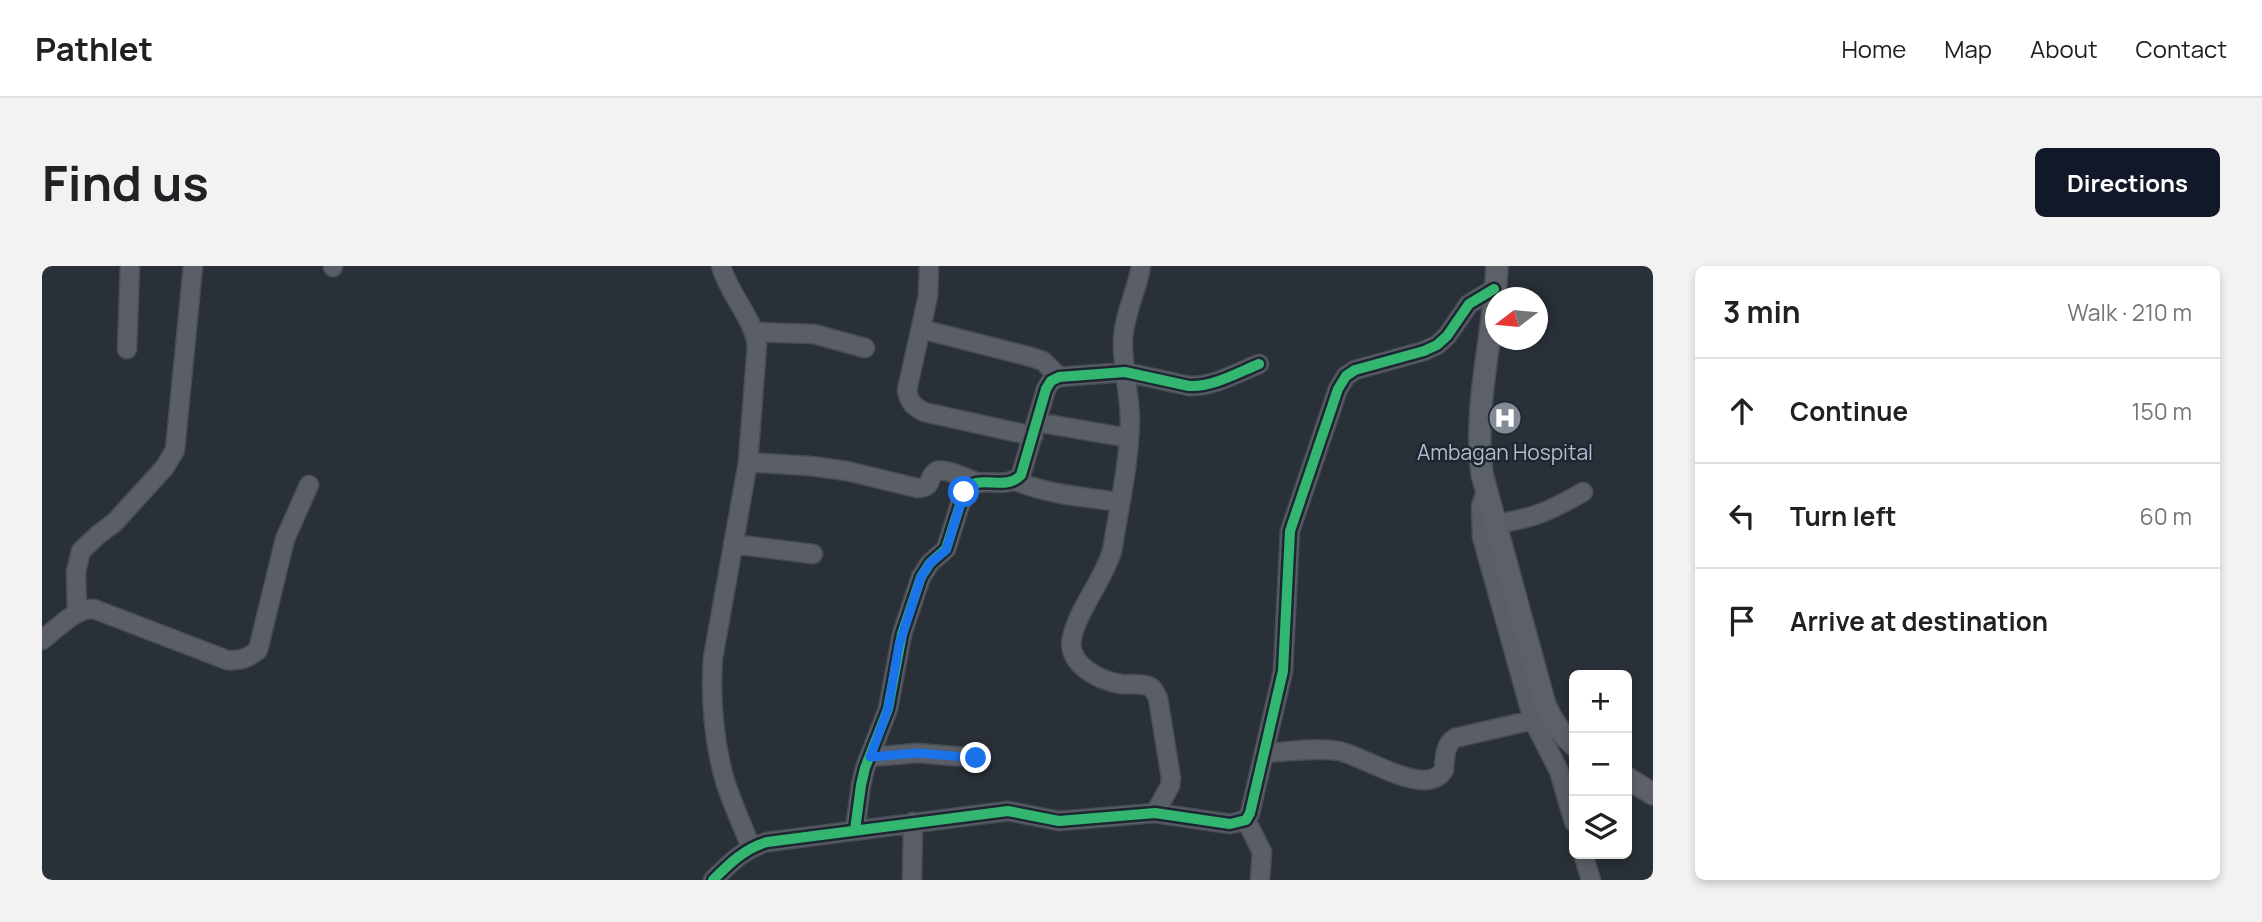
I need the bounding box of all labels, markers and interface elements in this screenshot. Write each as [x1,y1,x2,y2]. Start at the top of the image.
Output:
text: Pathlet [35,26,153,71]
text: Home [1841,32,1906,65]
text: Map [1944,32,1992,65]
text: About [2030,32,2098,65]
text: Contact [2136,32,2227,65]
button: Directions [2035,148,2220,217]
text: Find us [42,149,209,216]
north arrow [1485,287,1548,350]
text: 3 min [1723,291,1801,332]
text: Walk · 210 m [2067,296,2192,328]
icon: ahead [1723,392,1761,430]
text: Continue [1790,393,1908,429]
text: 150 m [2132,395,2192,427]
hospital icon: Ambagan Hospital [1486,399,1524,437]
place label: Ambagan Hospital [1417,438,1593,466]
route start [948,476,979,507]
icon: left [1723,497,1761,535]
text: Turn left [1790,498,1897,534]
text: 60 m [2140,500,2192,532]
icon: arrive [1723,602,1761,640]
text: Arrive at destination [1790,603,2048,639]
map controls [1569,670,1632,859]
button: + [1569,670,1632,733]
button: − [1569,733,1632,796]
route end [960,742,991,773]
button: layers [1569,796,1632,859]

